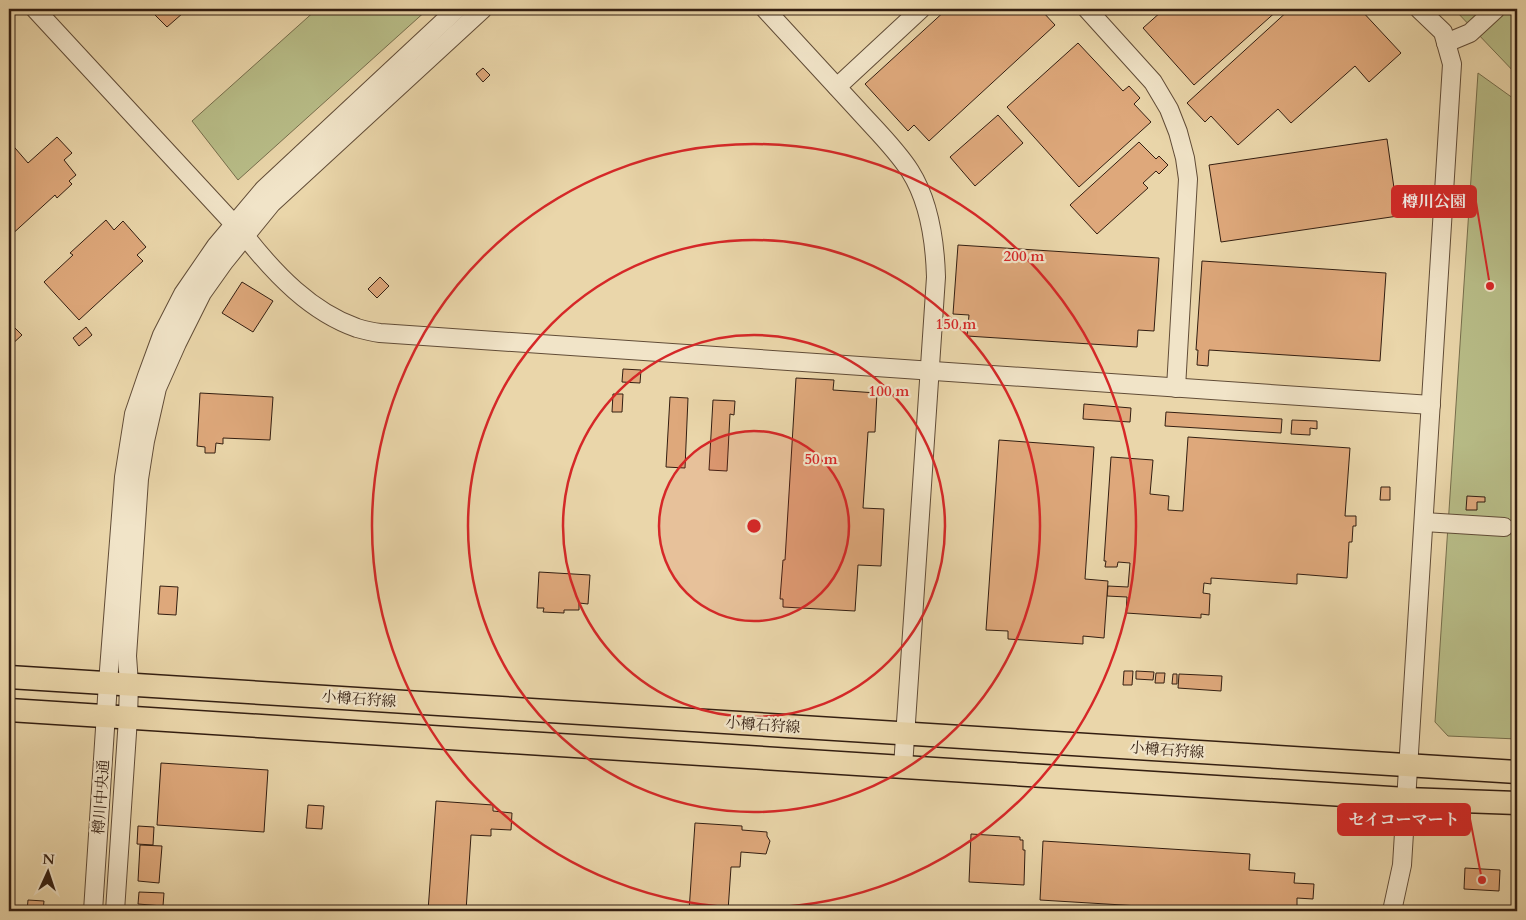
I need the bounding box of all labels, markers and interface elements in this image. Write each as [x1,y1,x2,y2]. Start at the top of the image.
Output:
callout: 樽川公園 [1392,186,1476,217]
text: 樽川公園 [1402,191,1466,213]
text: 200 m [1004,246,1045,266]
text: 150 m [936,314,977,334]
text: 100 m [869,381,910,401]
text: 50 m [804,449,838,469]
centre of rings [745,517,763,535]
street label: 小樽石狩線 [321,686,397,712]
street label: 小樽石狩線 [725,712,801,738]
street label: 小樽石狩線 [1129,737,1205,763]
street label: 樽川中央通 [88,759,114,835]
callout: セイコーマート [1338,804,1470,835]
text: セイコーマート [1349,809,1459,831]
north arrow [22,848,72,898]
text: N [42,850,55,869]

